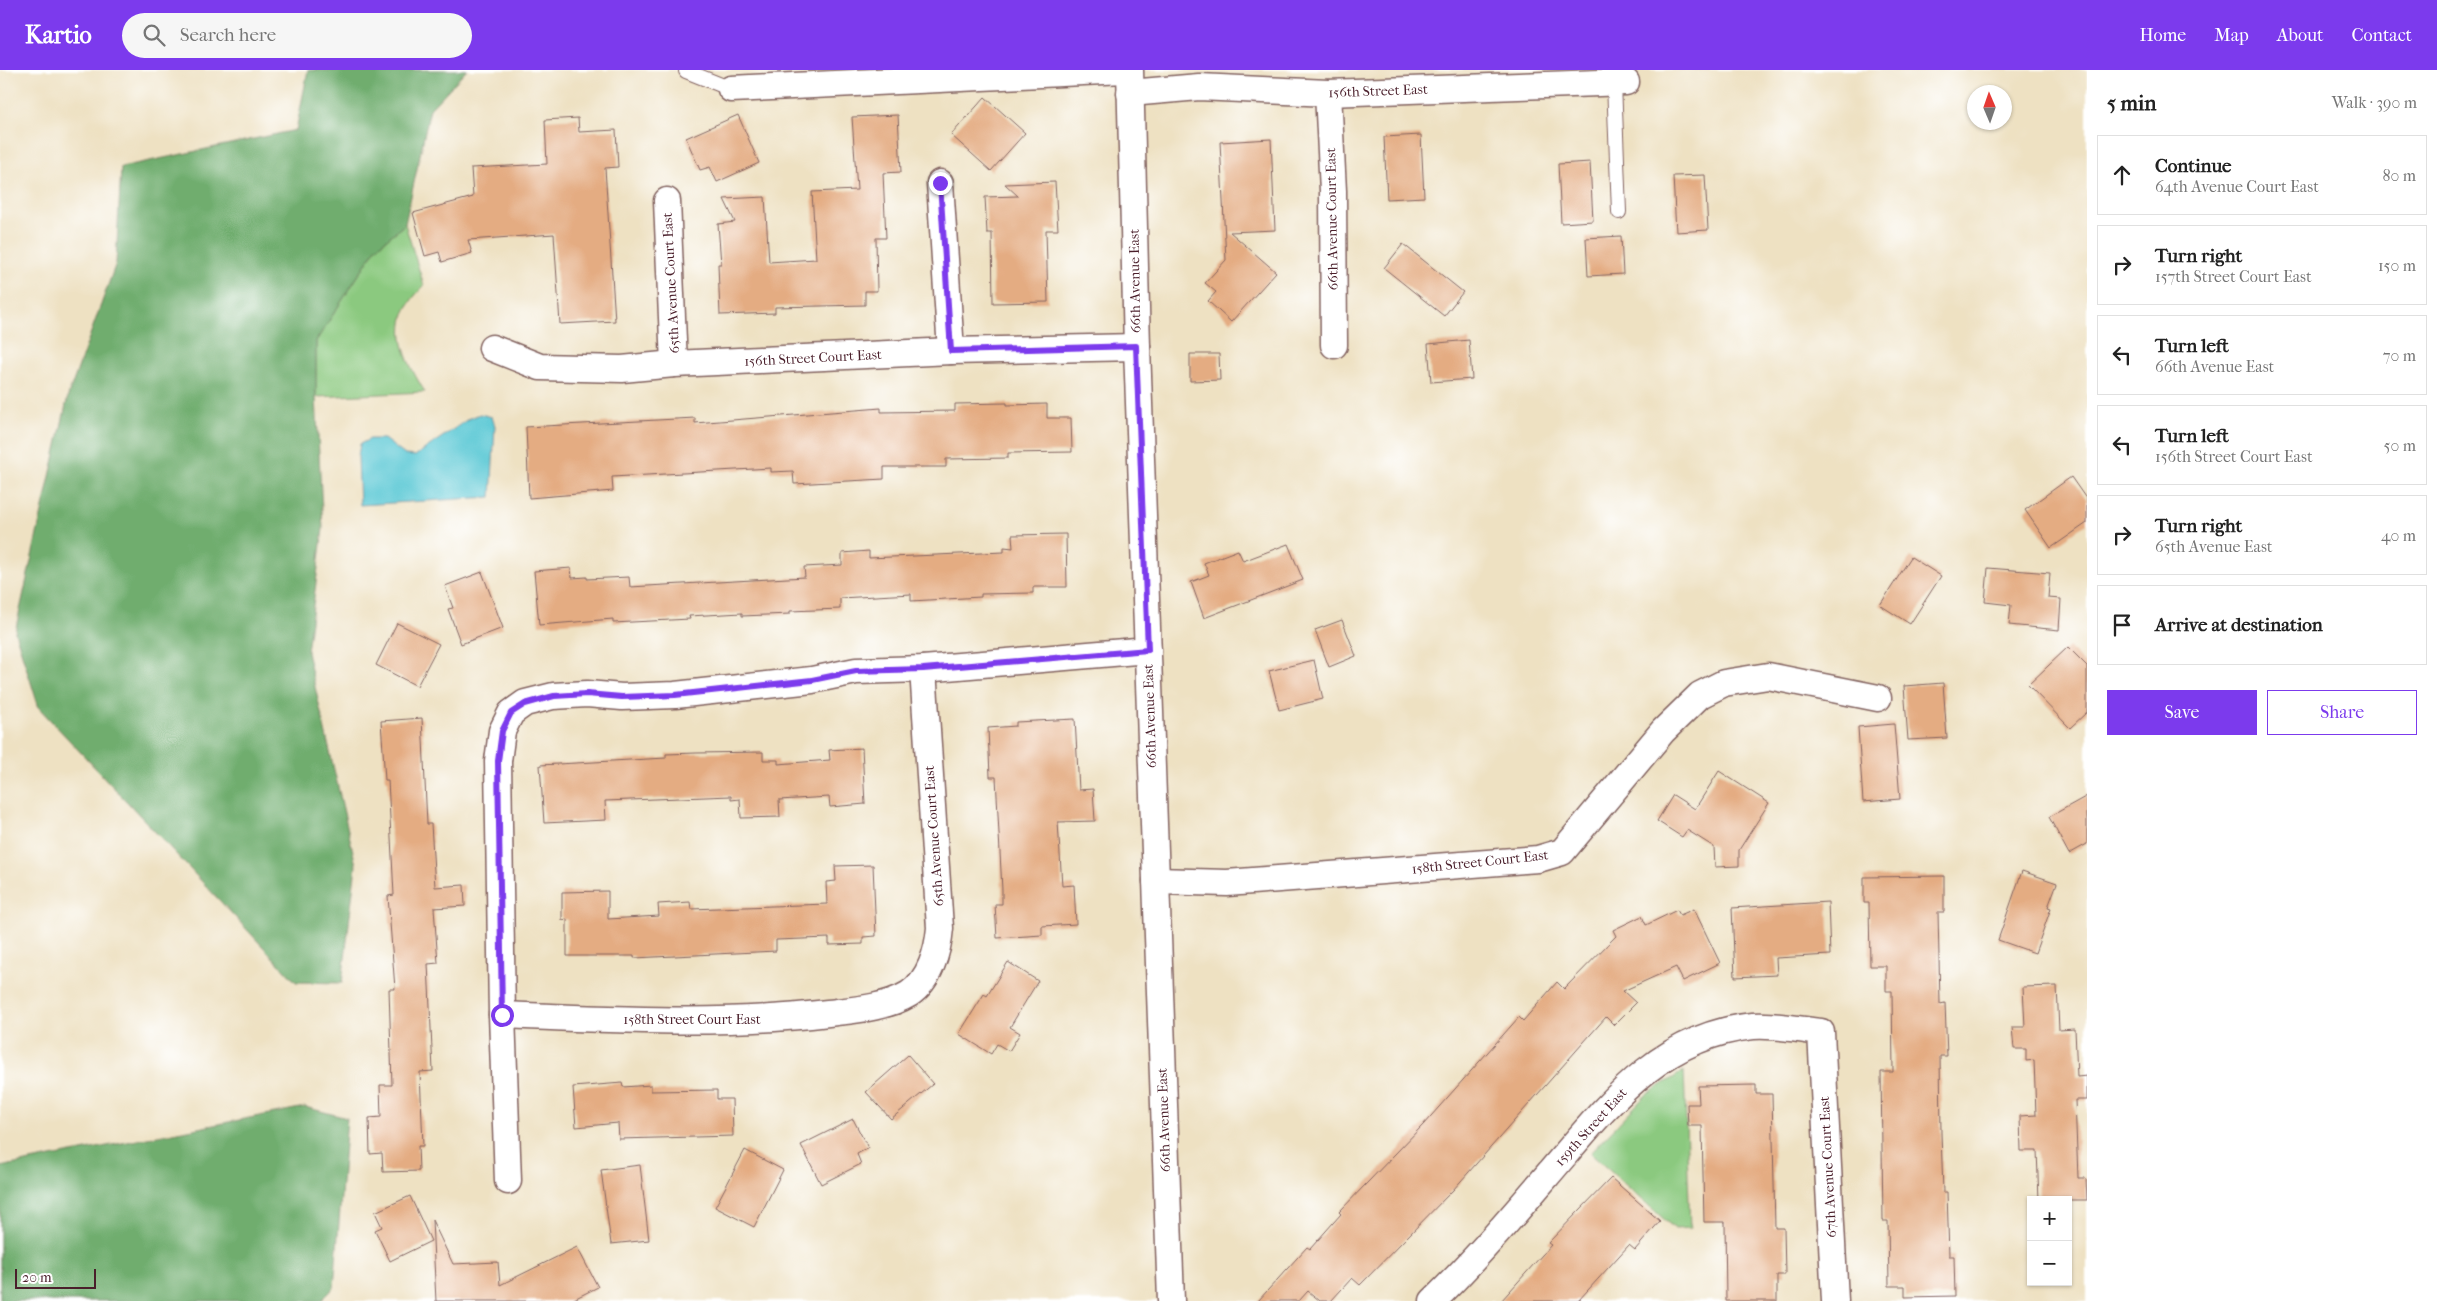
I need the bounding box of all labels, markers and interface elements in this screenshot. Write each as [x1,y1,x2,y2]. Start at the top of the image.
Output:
search box [122,13,472,58]
text: Kartio [25,21,92,49]
icon: search [140,21,168,49]
text: Search here [180,24,276,46]
text: Home [2139,25,2186,46]
text: Map [2214,25,2249,46]
text: About [2277,25,2323,46]
text: Contact [2351,25,2412,46]
street label: 156th Street East [1328,81,1428,101]
north arrow [1967,85,2012,130]
text: 5 min [2107,91,2156,115]
text: Walk · 390 m [2332,93,2417,112]
street label: 66th Avenue Court East [1322,147,1342,291]
text: Continue [2155,155,2231,177]
icon: ahead [2108,161,2136,189]
text: 80 m [2382,166,2416,185]
route end [929,172,952,195]
text: 64th Avenue Court East [2155,177,2319,196]
street label: 65th Avenue Court East [659,212,683,354]
street label: 66th Avenue East [1126,229,1144,333]
text: Turn right [2155,245,2242,267]
icon: right [2108,251,2136,279]
text: 150 m [2378,256,2416,275]
text: 157th Street Court East [2155,267,2312,286]
text: Turn left [2155,335,2229,357]
icon: left [2108,341,2136,369]
street label: 156th Street Court East [744,346,882,370]
text: 70 m [2383,346,2416,365]
text: 66th Avenue East [2155,357,2274,376]
text: Turn left [2155,425,2229,447]
icon: left [2108,431,2136,459]
text: 50 m [2384,436,2416,455]
text: 156th Street Court East [2155,447,2313,466]
text: Turn right [2155,515,2242,537]
icon: right [2108,521,2136,549]
text: 40 m [2381,526,2416,545]
text: 65th Avenue East [2155,537,2273,556]
icon: arrive [2108,611,2136,639]
text: Arrive at destination [2155,614,2323,636]
street label: 66th Avenue East [1140,664,1160,768]
button: Save [2107,690,2257,735]
button: Share [2267,690,2417,735]
street label: 65th Avenue Court East [921,765,947,907]
street label: 158th Street Court East [1411,846,1549,878]
route start [491,1004,514,1027]
street label: 158th Street Court East [623,1011,761,1028]
street label: 66th Avenue East [1154,1068,1174,1172]
street label: 159th Street East [1551,1084,1631,1170]
street label: 67th Avenue Court East [1816,1096,1840,1238]
map controls [2027,1196,2072,1286]
button: + [2027,1196,2072,1241]
button: − [2027,1241,2072,1286]
scale bar [15,1266,96,1289]
text: 20 m [22,1269,52,1286]

